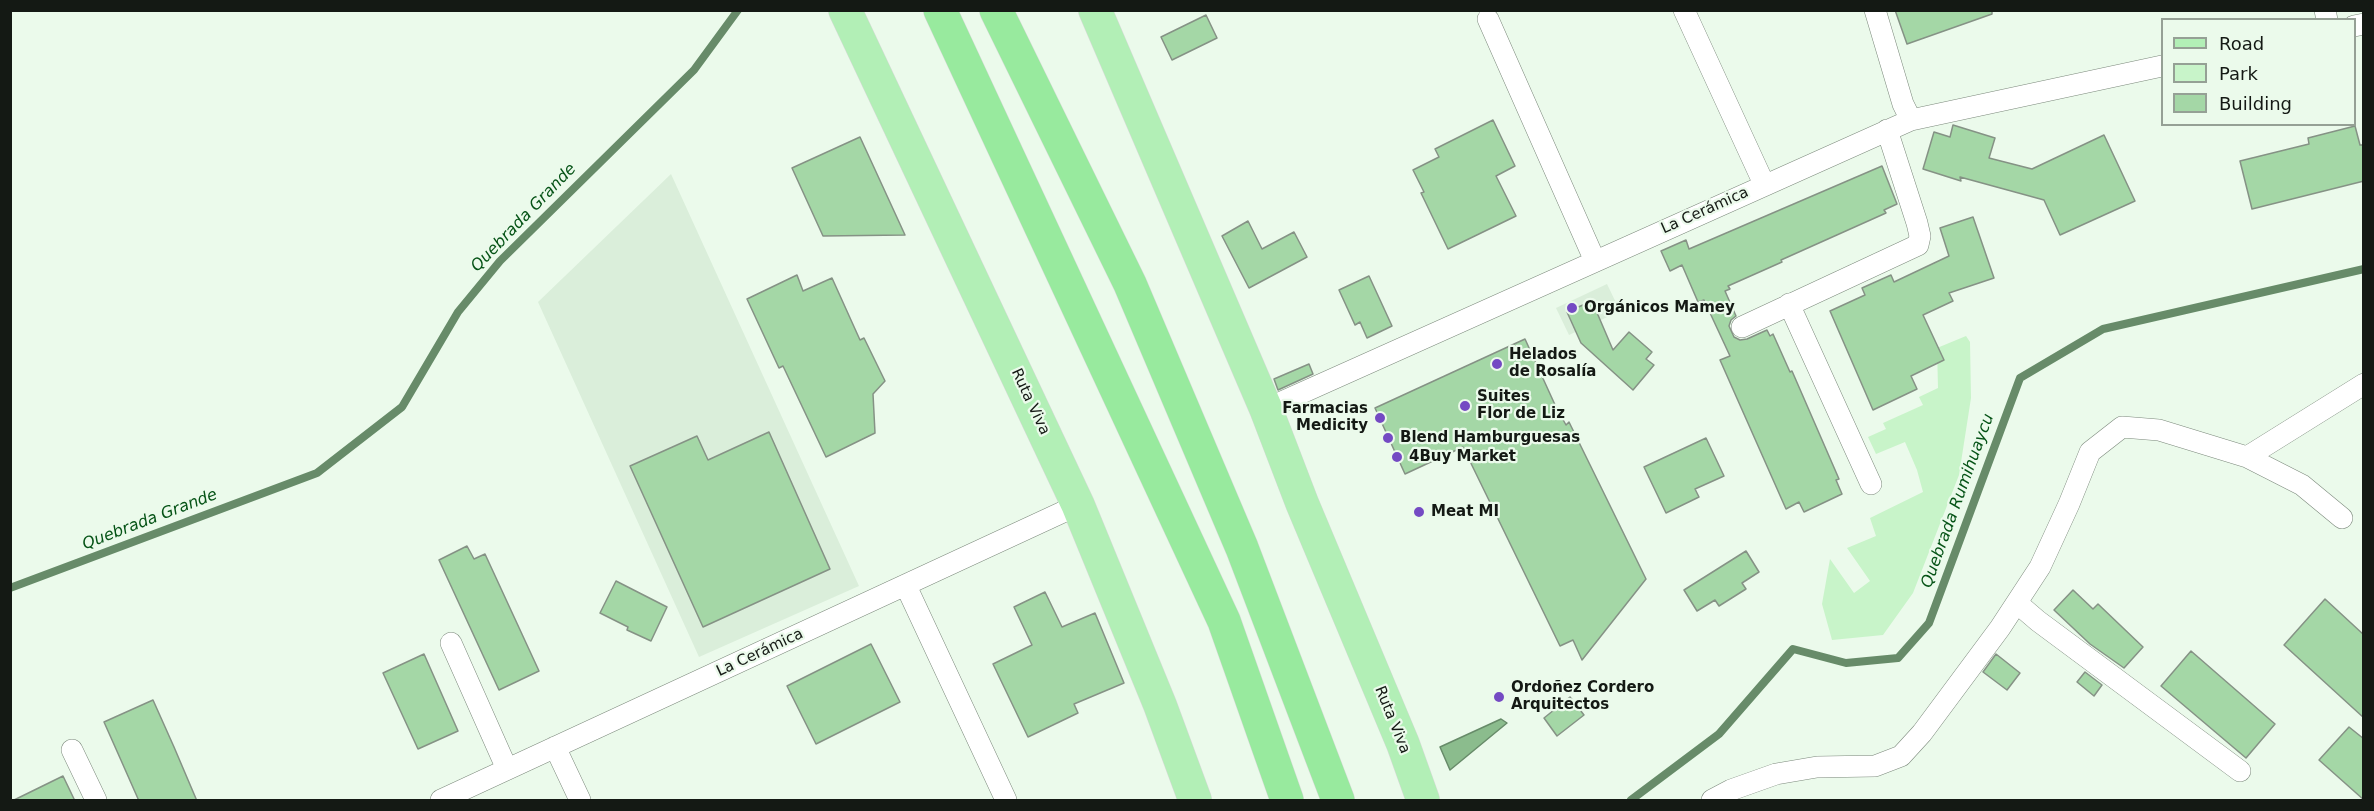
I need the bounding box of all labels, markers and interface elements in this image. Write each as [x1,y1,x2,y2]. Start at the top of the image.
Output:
legend [2161,18,2356,126]
text: Road [2219,33,2264,54]
text: Park [2219,63,2258,84]
text: Building [2219,93,2292,114]
water label: Quebrada Grande [467,160,581,276]
street label: La Cerámica [1659,184,1751,238]
place label: Orgánicos Mamey [1584,299,1735,317]
marker: Orgánicos Mamey [1565,301,1579,315]
place label: Helados de Rosalía [1509,346,1596,381]
marker: Helados de Rosalía [1490,357,1504,371]
street label: Ruta Viva [1007,366,1053,438]
place label: Suites Flor de Liz [1477,388,1565,423]
marker: Suites Flor de Liz [1458,399,1472,413]
place label: Farmacias Medicity [1282,400,1368,435]
marker: Farmacias Medicity [1373,411,1387,425]
water label: Quebrada Rumihuaycu [1918,411,1998,591]
place label: Blend Hamburguesas [1400,429,1580,447]
marker: Blend Hamburguesas [1381,431,1395,445]
place label: 4Buy Market [1409,448,1516,466]
marker: 4Buy Market [1390,450,1404,464]
water label: Quebrada Grande [80,485,220,555]
place label: Meat MI [1431,503,1499,521]
marker: Meat MI [1412,505,1426,519]
street label: La Cerámica [714,625,806,681]
place label: Ordoñez Cordero Arquitectos [1511,679,1654,714]
street label: Ruta Viva [1370,684,1414,756]
marker: Ordoñez Cordero Arquitectos [1492,690,1506,704]

